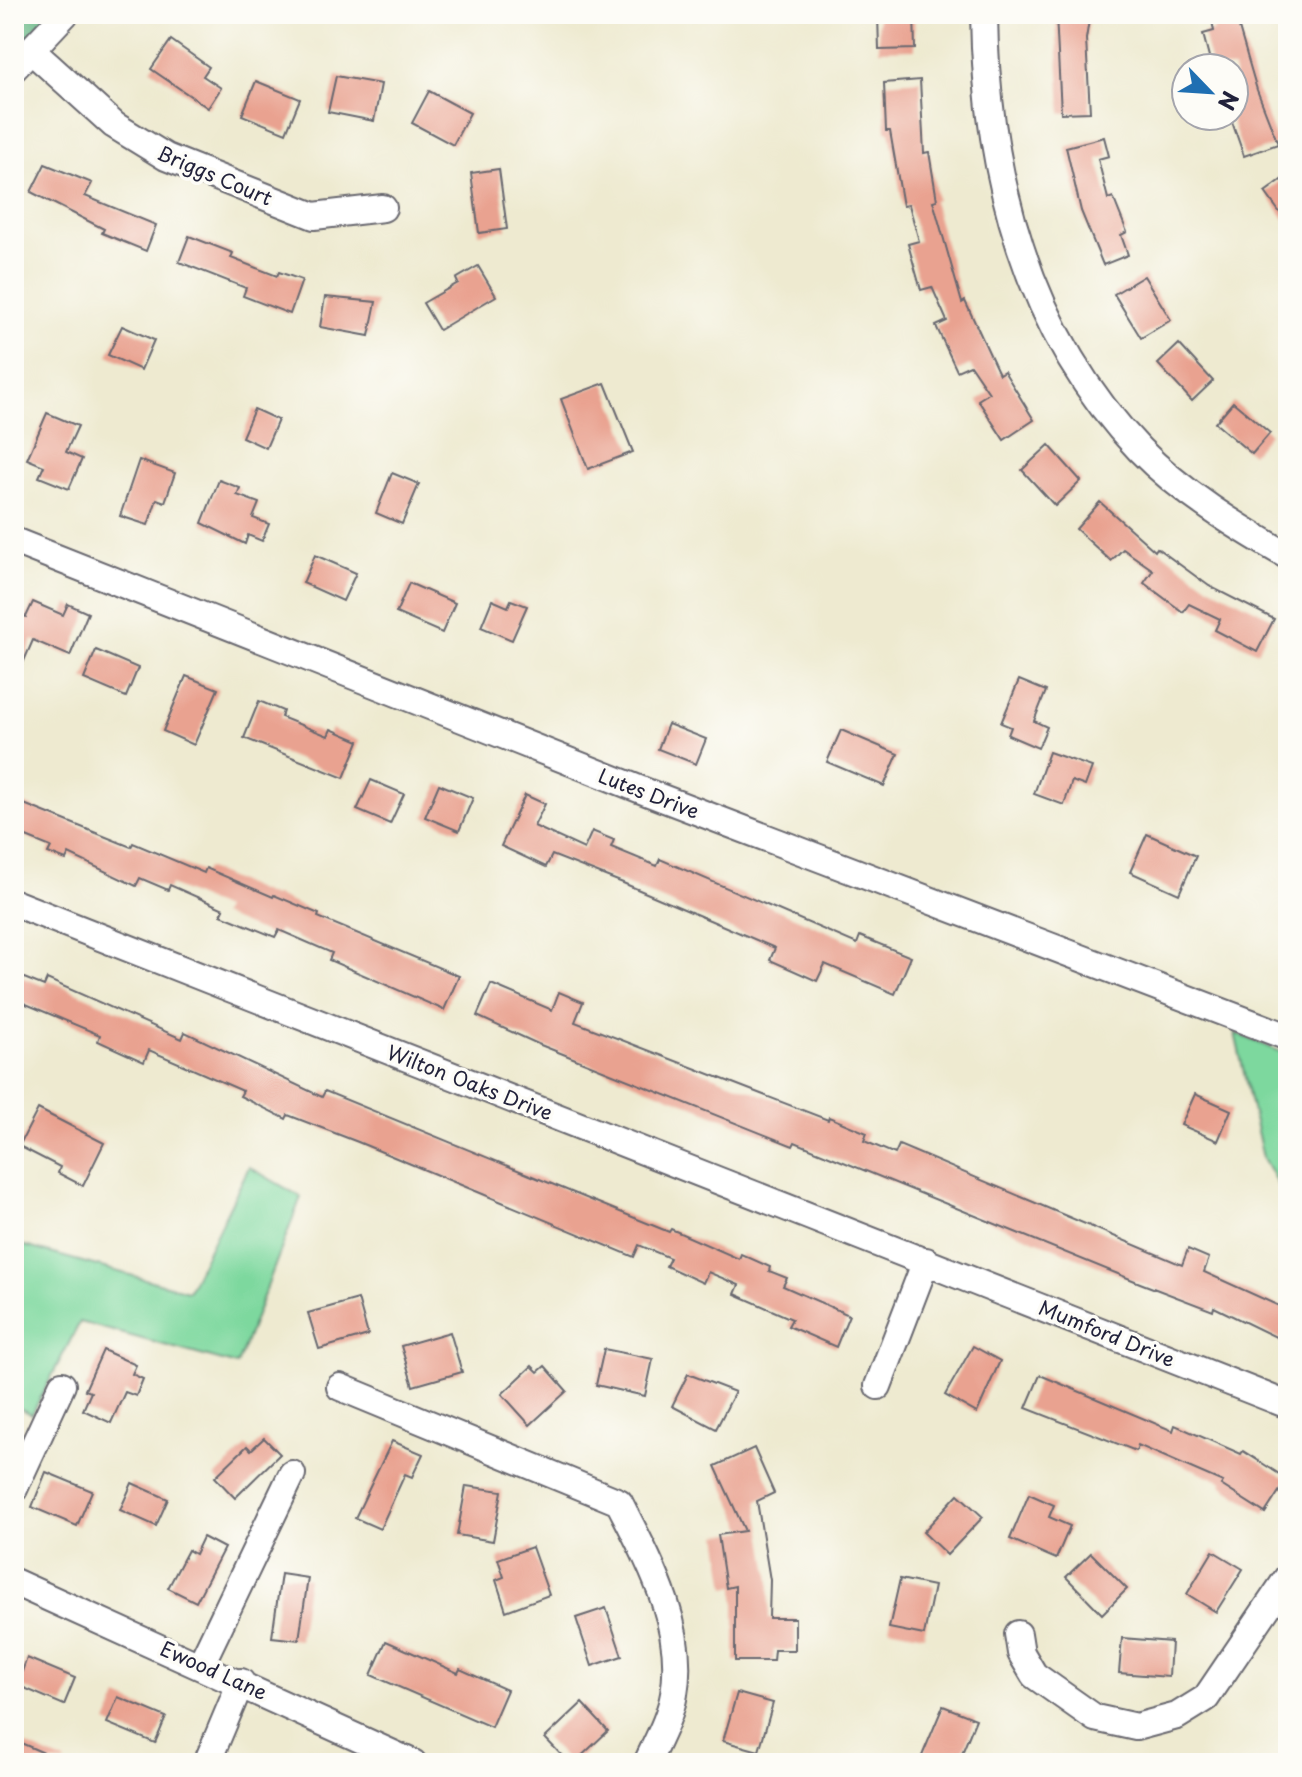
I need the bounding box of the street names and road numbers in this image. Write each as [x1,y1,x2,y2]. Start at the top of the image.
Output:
street label: Briggs Court [153,137,277,213]
street label: Lutes Drive [594,760,704,826]
street label: Wilton Oaks Drive [383,1037,557,1127]
street label: Mumford Drive [1034,1292,1180,1374]
street label: Ewood Lane [156,1633,272,1707]

